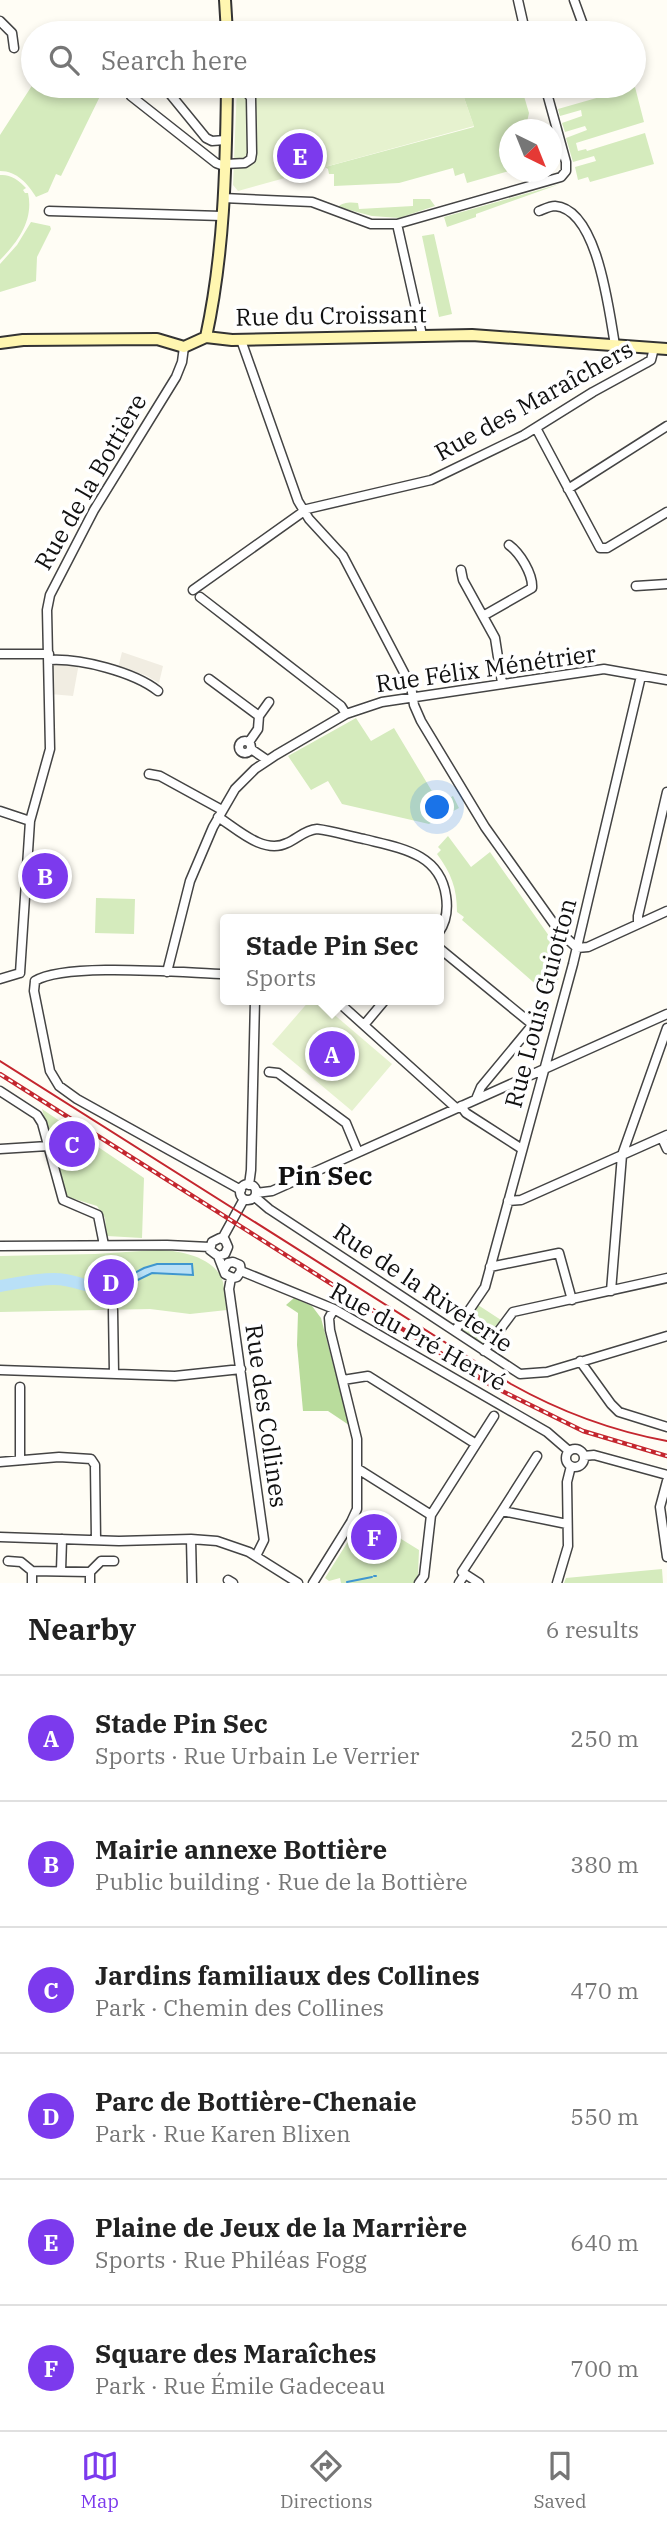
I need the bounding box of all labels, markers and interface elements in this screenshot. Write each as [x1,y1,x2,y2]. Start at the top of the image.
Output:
search box [21,21,646,98]
icon: search [45,41,83,79]
text: Search here [101,43,247,77]
north arrow [499,119,562,182]
pin: E [277,130,323,182]
street label: Rue du Croissant [235,297,427,333]
street label: Rue des Maraîchers [429,332,638,468]
street label: Rue de la Bottière [27,388,154,575]
street label: Rue Félix Ménétrier [374,637,598,699]
your location [420,790,454,824]
pin: B [22,850,68,902]
street label: Rue Louis Guiotton [497,894,583,1111]
popup [220,914,444,1005]
text: Stade Pin Sec [246,928,418,962]
text: Sports [246,962,316,992]
pin: A [309,1028,355,1080]
pin: C [49,1118,95,1170]
district label: Pin Sec [278,1158,372,1192]
street label: Rue de la Riveterie [328,1215,519,1359]
pin: D [88,1256,134,1308]
street label: Rue du Pré Hervé [325,1274,512,1398]
street label: Rue des Collines [238,1322,296,1510]
pin: F [351,1511,397,1563]
text: Nearby [28,1609,136,1648]
text: 6 results [546,1614,639,1644]
text: Stade Pin Sec [95,1706,268,1740]
text: A [43,1723,59,1753]
text: 250 m [570,1723,639,1753]
text: Sports · Rue Urbain Le Verrier [95,1740,420,1770]
text: Mairie annexe Bottière [95,1832,387,1866]
text: B [43,1849,59,1879]
text: 380 m [570,1849,639,1879]
text: Public building · Rue de la Bottière [95,1866,468,1896]
text: Jardins familiaux des Collines [95,1958,480,1992]
text: C [43,1975,59,2005]
text: 470 m [570,1975,639,2005]
text: Park · Chemin des Collines [95,1992,384,2022]
text: Parc de Bottière-Chenaie [95,2084,417,2118]
text: D [42,2101,60,2131]
text: 550 m [570,2101,639,2131]
text: Park · Rue Karen Blixen [95,2118,351,2148]
text: Plaine de Jeux de la Marrière [95,2210,467,2244]
text: E [43,2227,59,2257]
text: 640 m [570,2227,639,2257]
text: Sports · Rue Philéas Fogg [95,2244,367,2274]
text: Square des Maraîches [95,2336,377,2370]
text: F [44,2353,58,2383]
text: 700 m [570,2353,639,2383]
text: Park · Rue Émile Gadeceau [95,2370,386,2400]
tab: Map [80,2447,119,2513]
tab: Directions [280,2447,373,2513]
tab: Saved [533,2447,587,2513]

